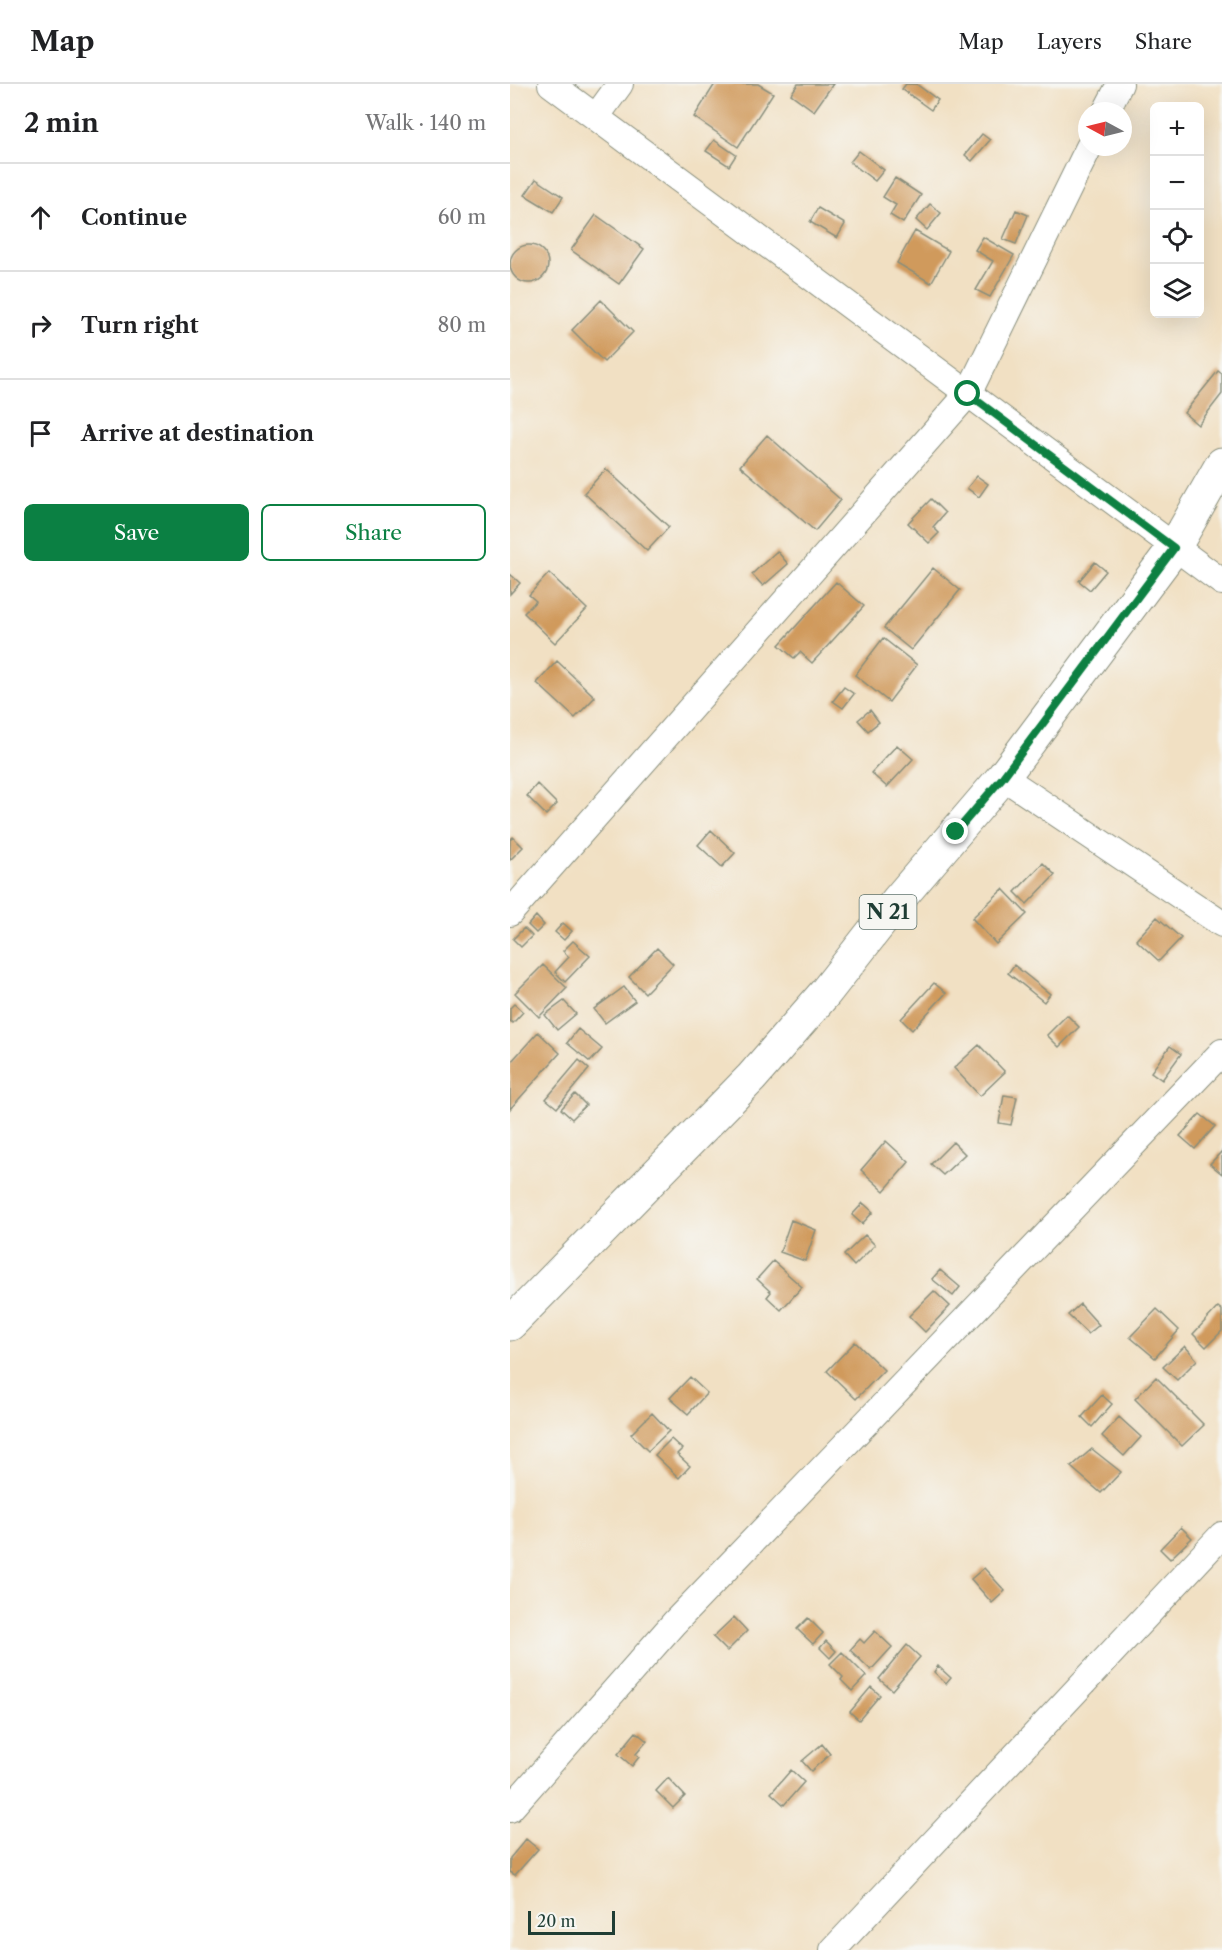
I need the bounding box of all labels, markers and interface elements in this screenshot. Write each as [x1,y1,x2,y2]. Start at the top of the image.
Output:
text: Map [30,24,94,58]
text: Map [959,29,1004,54]
text: Layers [1037,29,1102,54]
text: Share [1135,29,1192,54]
north arrow [1078,102,1132,156]
map controls [1150,102,1204,318]
button: + [1150,102,1204,156]
text: 2 min [24,107,99,139]
text: Walk · 140 m [365,111,486,135]
button: − [1150,156,1204,210]
icon: ahead [24,201,57,234]
text: Continue [81,204,187,231]
text: 60 m [438,205,486,229]
button: locate [1150,210,1204,264]
button: layers [1150,264,1204,318]
icon: right [24,309,57,342]
text: Turn right [81,312,199,339]
text: 80 m [438,313,486,337]
route start [954,380,980,406]
icon: arrive [24,417,57,450]
text: Arrive at destination [81,420,314,447]
button: Save [24,504,249,561]
button: Share [261,504,486,561]
route end [942,818,968,844]
road number: N 21 [860,895,916,929]
scale bar [528,1908,615,1936]
text: 20 m [537,1911,576,1931]

